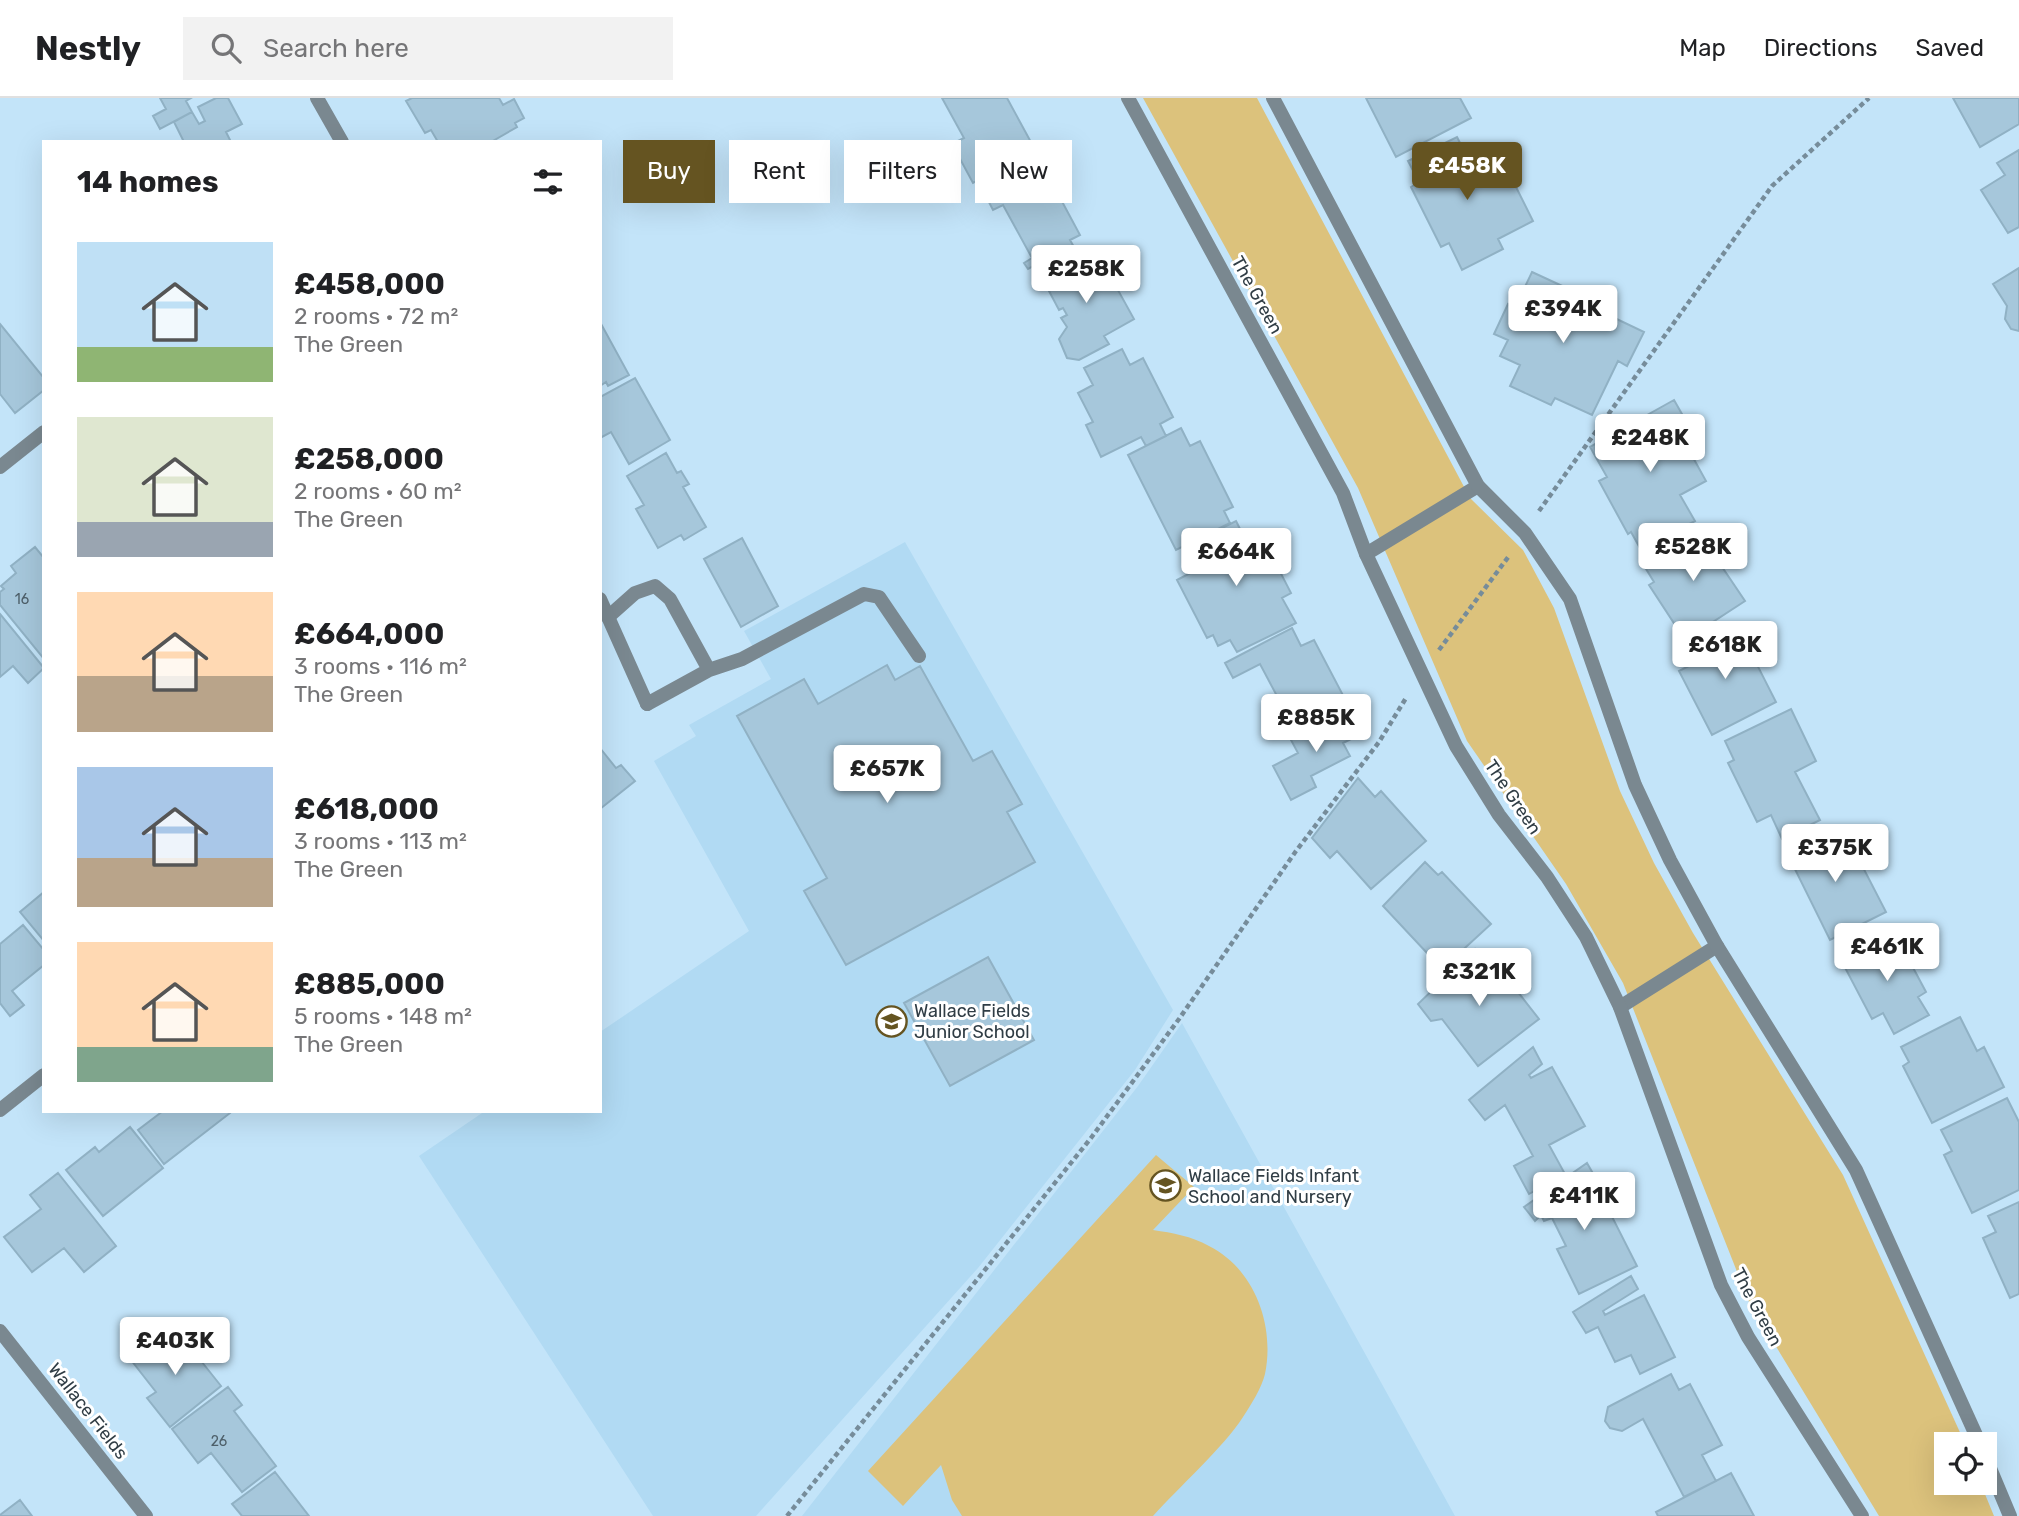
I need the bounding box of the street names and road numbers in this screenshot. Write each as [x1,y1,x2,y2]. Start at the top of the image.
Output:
street label: The Green [1227,252,1287,338]
street label: The Green [1480,755,1546,839]
street label: The Green [1727,1264,1787,1350]
street label: Wallace Fields [44,1358,132,1464]

